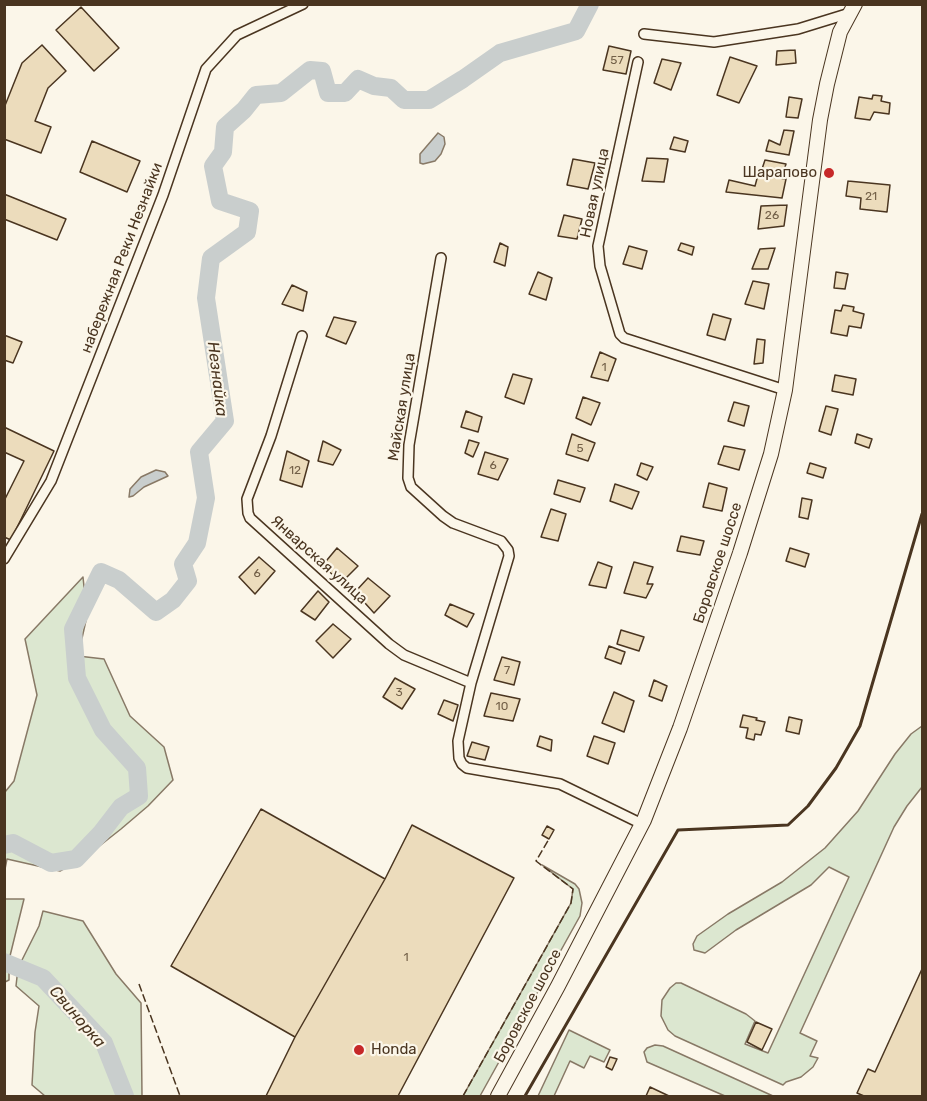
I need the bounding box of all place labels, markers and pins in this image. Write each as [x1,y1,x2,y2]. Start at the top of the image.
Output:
place label: Шарапово [743,164,817,182]
marker: Шарапово [822,166,836,180]
place label: Honda [371,1041,417,1059]
marker: Honda [352,1043,366,1057]

